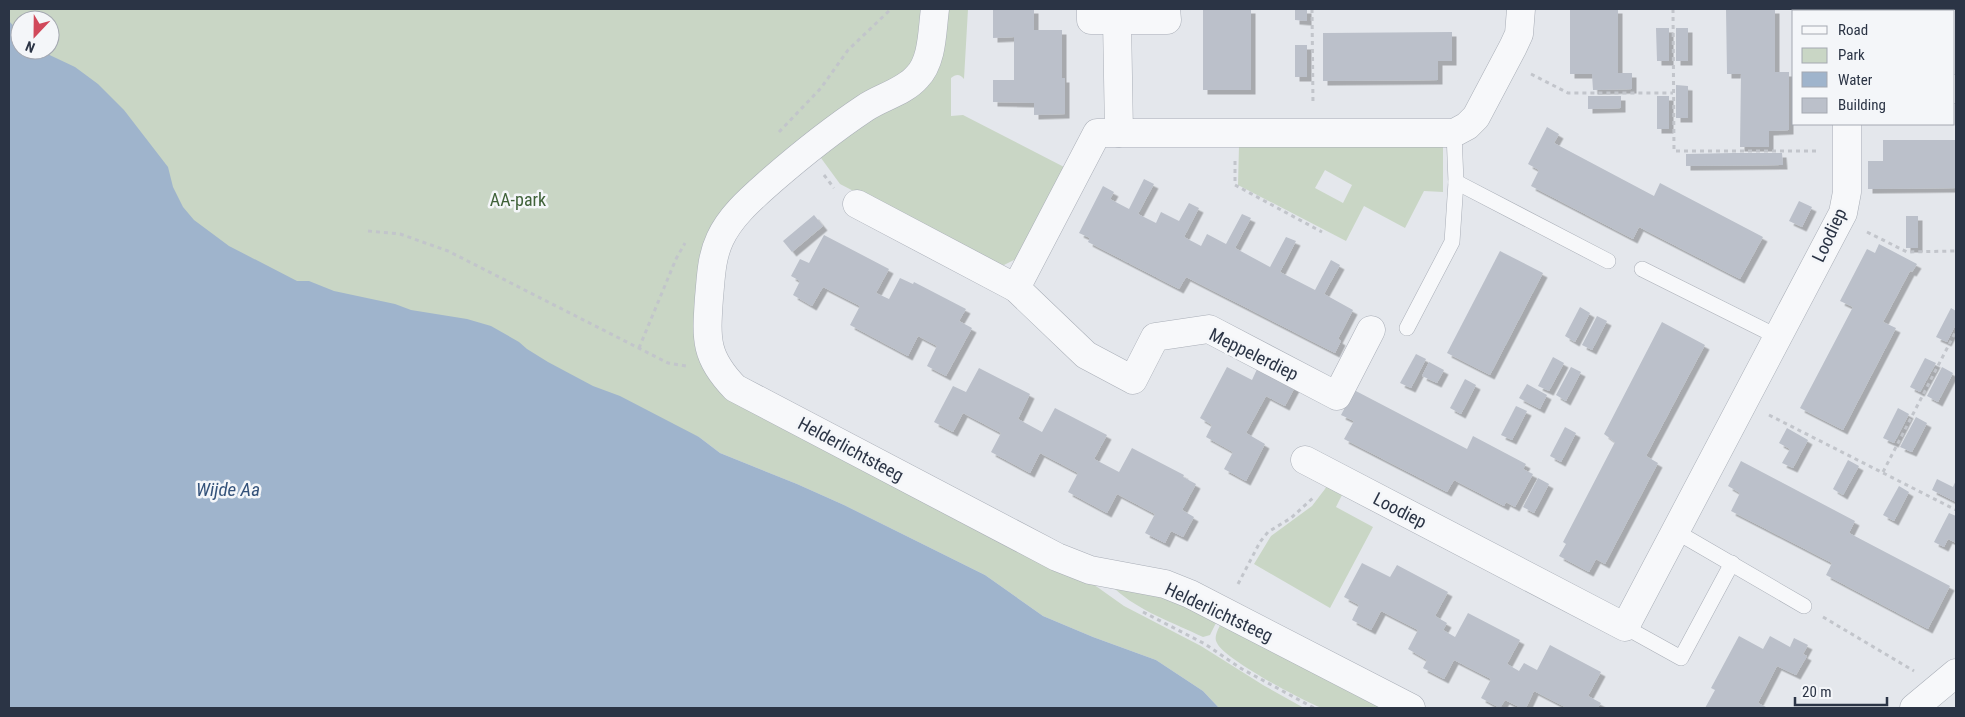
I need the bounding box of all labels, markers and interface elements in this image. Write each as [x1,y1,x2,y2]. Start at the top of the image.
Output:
north arrow [10,10,60,60]
legend [1792,10,1955,125]
text: Road [1838,21,1868,39]
text: N [23,38,37,56]
text: Park [1838,46,1865,64]
text: Water [1838,71,1873,89]
text: Building [1838,96,1886,114]
park label: AA-park [490,189,546,210]
street label: Loodiep [1807,205,1851,265]
street label: Meppelerdiep [1206,323,1302,385]
street label: Helderlichtsteeg [795,412,907,486]
water label: Wijde Aa [196,478,260,501]
street label: Loodiep [1370,488,1430,532]
street label: Helderlichtsteeg [1162,578,1276,646]
scale bar [1795,674,1888,706]
text: 20 m [1802,683,1832,701]

